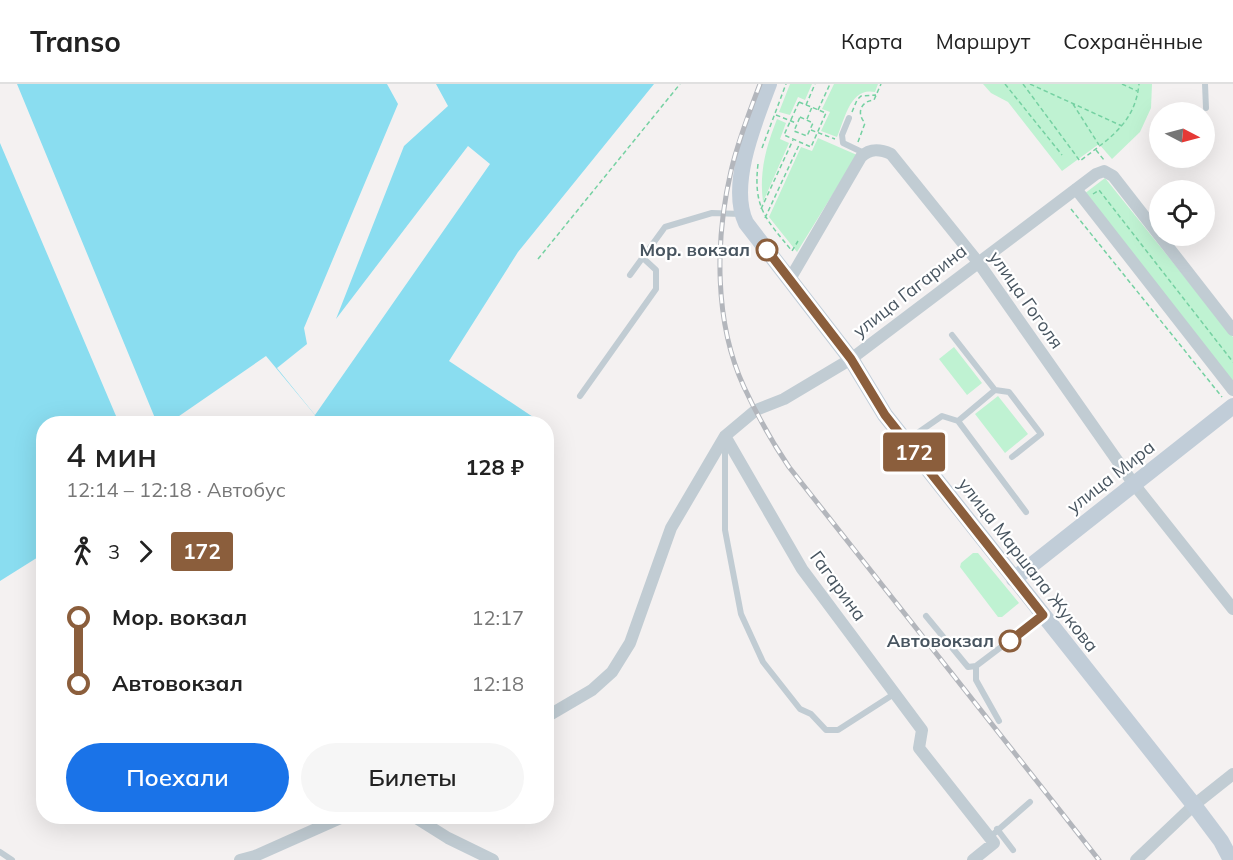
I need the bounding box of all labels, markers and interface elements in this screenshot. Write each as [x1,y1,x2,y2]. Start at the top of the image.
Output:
text: Transo [30,24,121,59]
text: Карта [841,28,903,54]
text: Маршрут [936,28,1030,54]
text: Сохранённые [1063,28,1203,54]
north arrow [1149,102,1215,168]
map controls [1149,102,1215,246]
button: locate [1149,180,1215,246]
place label: Мор. вокзал [639,238,750,261]
marker: Мор. вокзал [756,239,778,261]
street label: улица Гагарина [848,239,971,342]
street label: улица Гоголя [984,246,1069,353]
line badge: 172 [880,432,948,472]
text: 4 мин [66,434,157,475]
street label: улица Мира [1062,435,1159,518]
text: 172 [895,439,933,465]
text: 128 ₽ [465,453,524,481]
street label: улица Маршала Жукова [953,473,1104,656]
text: 12:14 – 12:18 · Автобус [66,477,286,502]
icon: walk [66,535,99,568]
icon: forward [129,535,162,568]
text: 172 [183,538,221,564]
text: 3 [108,539,120,564]
street label: Гагарина [805,546,872,625]
text: Мор. вокзал [112,603,247,631]
text: 12:17 [471,605,524,630]
place label: Автовокзал [887,629,994,652]
marker: Автовокзал [999,630,1021,652]
text: Автовокзал [112,669,243,697]
text: 12:18 [471,671,524,696]
button: Поехали [66,743,289,812]
button: Билеты [301,743,524,812]

